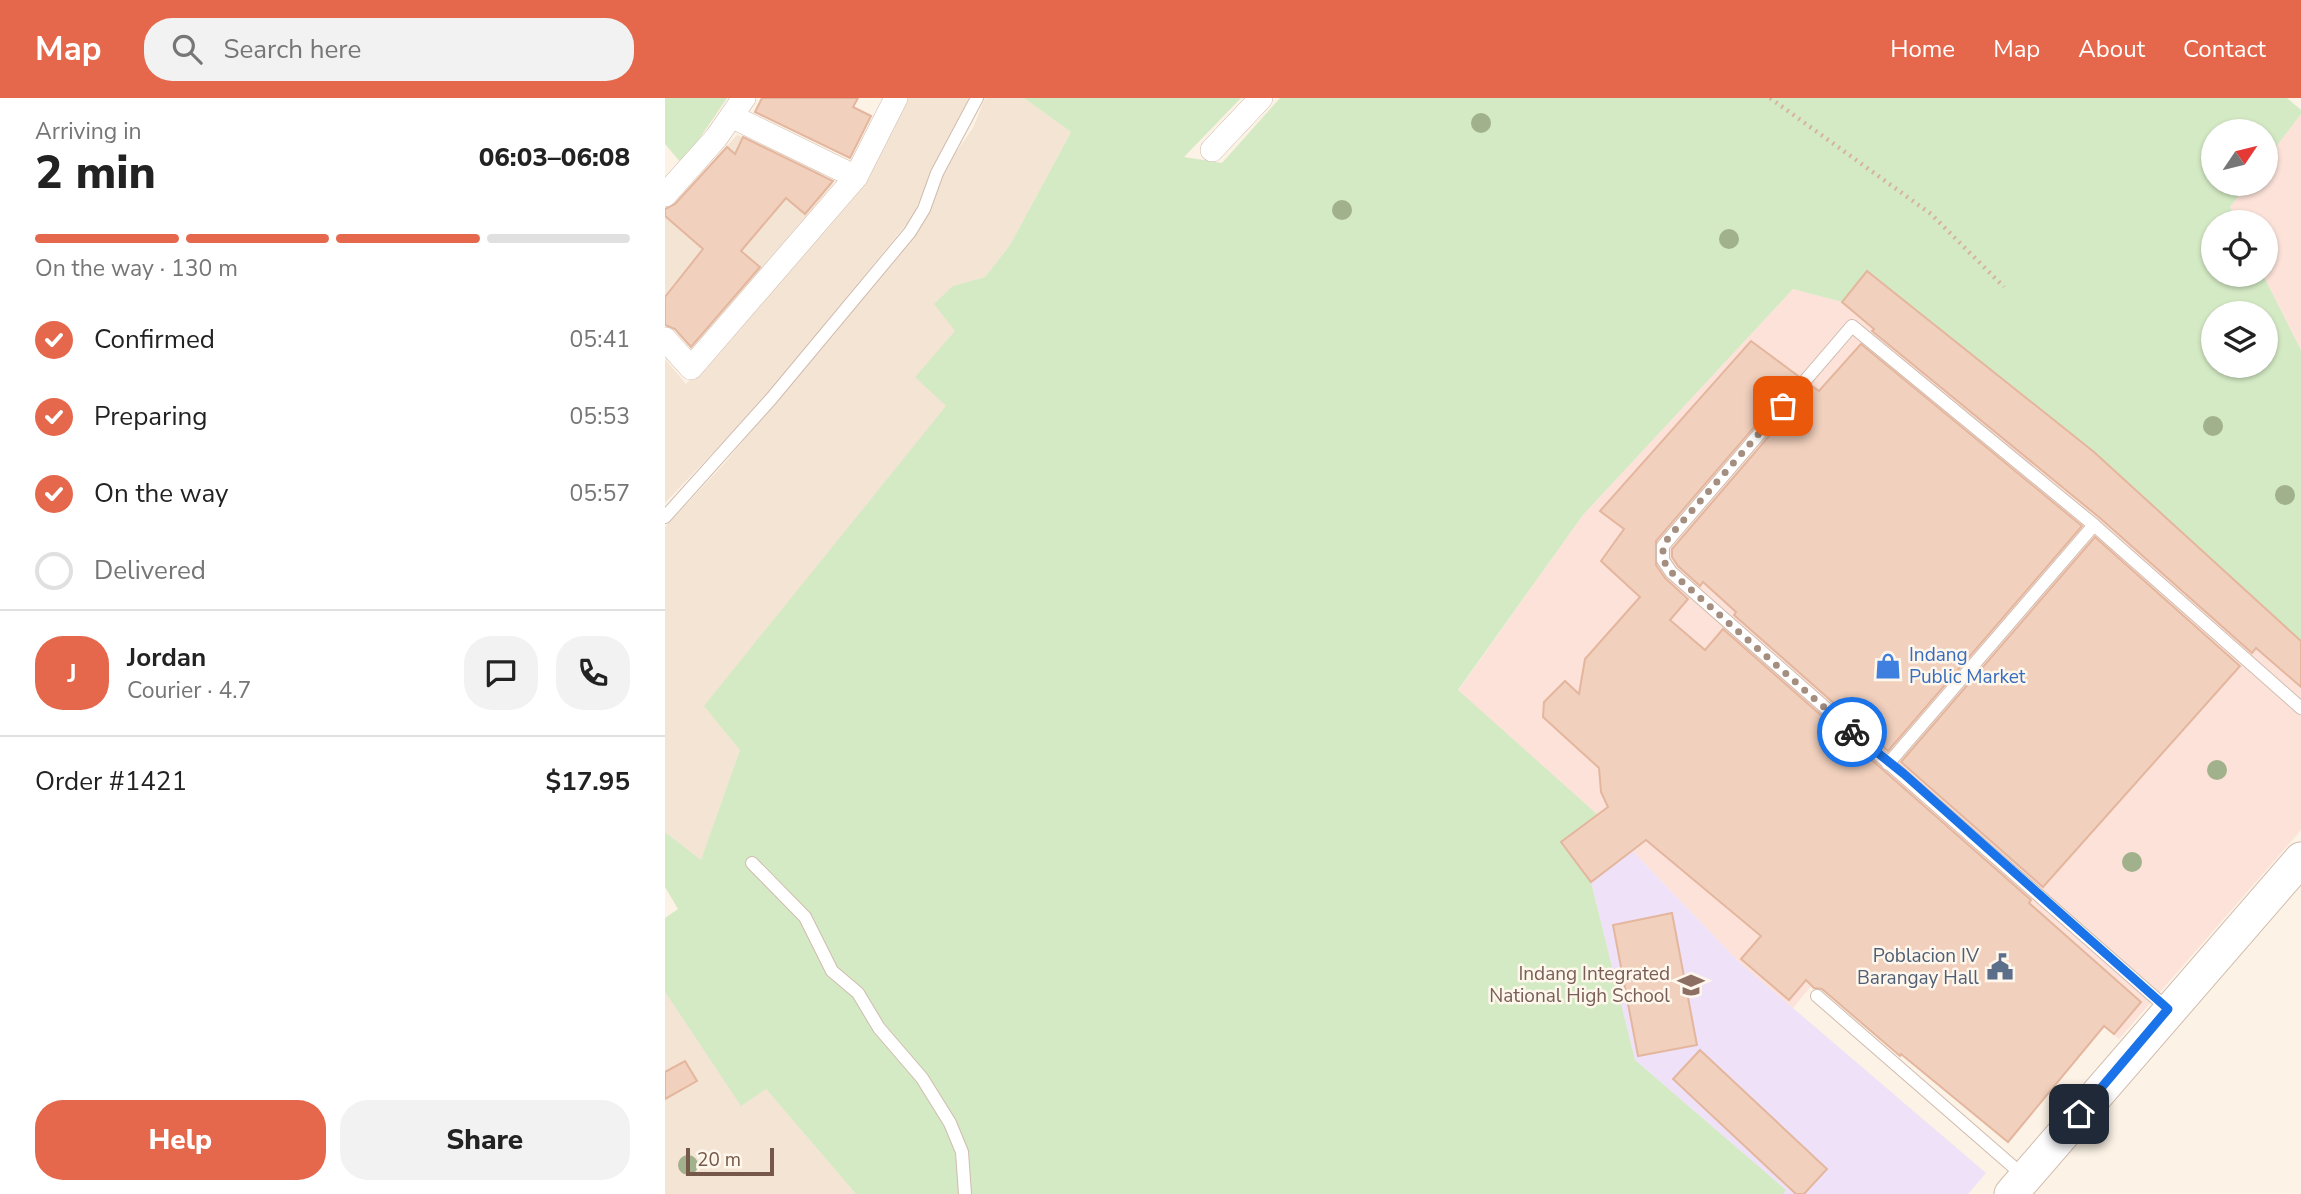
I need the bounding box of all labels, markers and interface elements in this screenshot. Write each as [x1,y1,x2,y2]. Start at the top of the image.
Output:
search box [144,18,634,81]
text: Map [35,27,102,72]
icon: search [168,30,206,68]
text: Search here [224,32,361,67]
text: Home [1890,33,1955,65]
text: Map [1993,33,2040,65]
text: About [2078,33,2145,65]
text: Contact [2183,33,2266,65]
text: Arriving in [35,116,142,147]
north arrow [2201,119,2279,196]
map controls [2201,119,2278,378]
text: 06:03–06:08 [479,140,630,175]
text: 2 min [35,141,156,204]
button: locate [2201,210,2278,287]
text: On the way · 130 m [35,253,238,284]
button: layers [2201,301,2278,378]
icon: check [35,321,73,359]
text: Confirmed [94,322,215,357]
text: 05:41 [570,324,630,355]
pin [1753,376,1813,436]
icon: bag [1764,387,1802,425]
icon: check [35,398,73,436]
text: Preparing [94,399,207,434]
text: 05:53 [570,401,630,432]
icon: check [35,475,73,513]
text: On the way [94,476,228,511]
text: 05:57 [570,478,630,509]
text: Delivered [94,553,206,588]
button: chat [464,636,538,710]
button: phone [556,636,630,710]
text: Jordan [127,640,206,675]
place label: Indang Public Market [1909,642,2026,690]
shop icon: Indang Public Market [1873,651,1903,681]
text: J [67,656,77,691]
text: Courier · 4.7 [127,675,251,706]
courier [1817,697,1887,767]
icon: bike [1833,713,1871,751]
text: Order #1421 [35,764,187,799]
text: $17.95 [546,764,630,799]
place label: Poblacion IV Barangay Hall [1857,943,1980,991]
public building icon: Poblacion IV Barangay Hall [1985,952,2015,982]
place label: Indang Integrated National High School [1489,961,1670,1009]
school or university icon: Indang Integrated National High School [1676,970,1706,1000]
pin [2049,1084,2109,1144]
icon: home [2060,1095,2098,1133]
button: Help [35,1100,326,1180]
button: Share [340,1100,630,1180]
scale bar [686,1145,773,1177]
text: 20 m [697,1147,741,1173]

